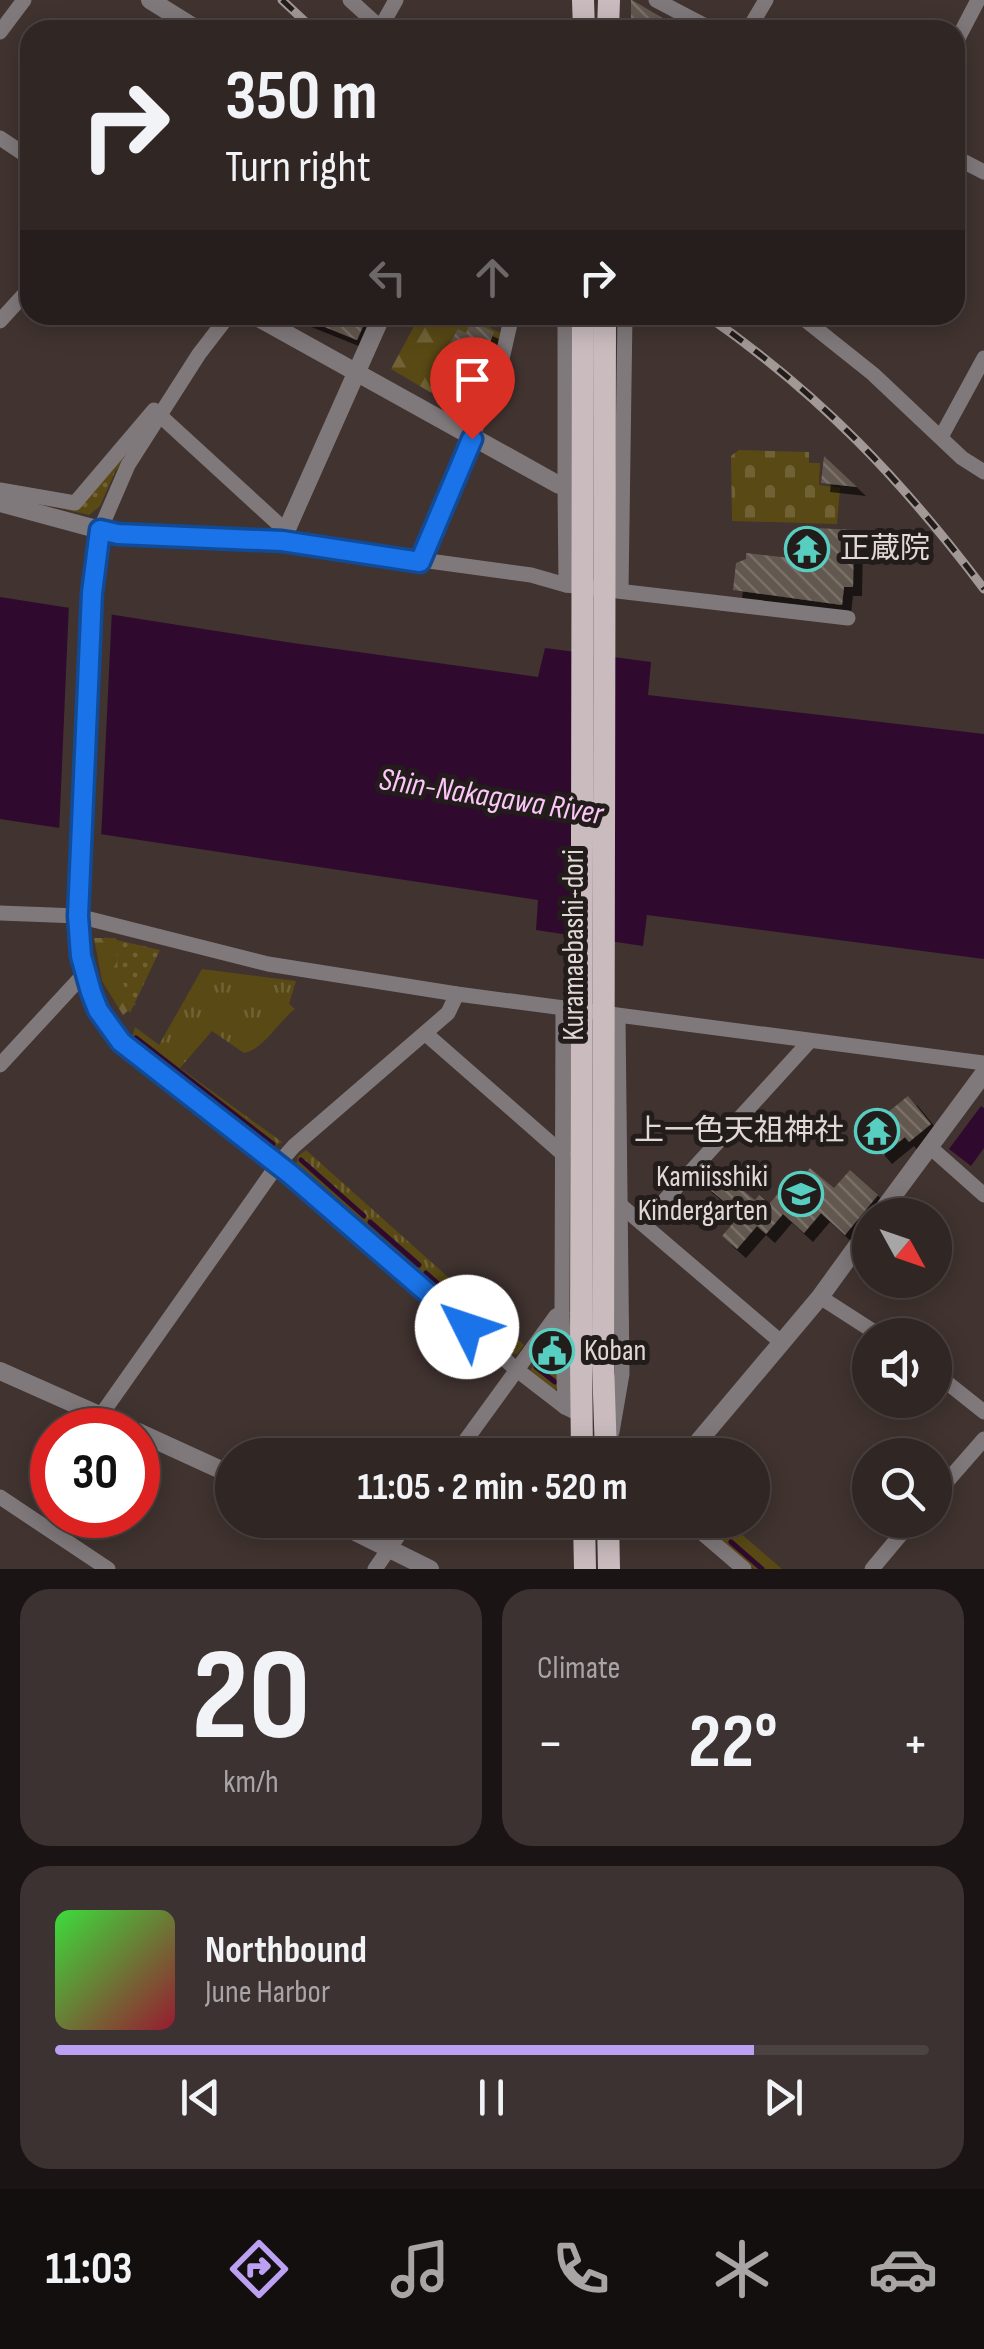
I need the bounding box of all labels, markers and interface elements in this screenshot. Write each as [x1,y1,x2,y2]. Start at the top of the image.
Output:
text: 350 m [225,55,378,139]
icon: right [60,60,190,190]
text: Turn right [225,140,371,195]
icon: left [360,250,415,305]
icon: ahead [465,250,520,305]
icon: right [570,250,625,305]
pin [430,337,515,440]
icon: arrive [445,352,500,407]
temple icon: 正蔵院 [784,526,830,572]
place label: 正蔵院 [840,531,930,567]
water label: Shin-Nakagawa River [376,760,607,834]
street label: Kuramaebashi-dori [556,849,592,1041]
temple icon: 上一色天祖神社 [854,1108,900,1154]
place label: 上一色天祖神社 [634,1113,844,1149]
place label: Kamiisshiki Kindergarten [638,1159,768,1229]
school or university icon: Kamiisshiki Kindergarten [778,1171,824,1217]
north arrow [852,1198,952,1298]
map controls [852,1198,952,1538]
position arrow [415,1275,519,1379]
button: sound [852,1318,952,1418]
public building icon: Koban [529,1328,575,1374]
place label: Koban [584,1333,646,1369]
speed limit sign: 30 [30,1408,160,1538]
button: search [852,1438,952,1538]
text: 11:05 · 2 min · 520 m [358,1465,627,1510]
text: 20 [192,1620,310,1776]
text: Climate [537,1649,620,1688]
text: 22° [688,1698,778,1789]
text: − [537,1711,564,1778]
text: + [902,1711,929,1778]
text: km/h [223,1763,279,1802]
text: Northbound [205,1928,367,1973]
text: June Harbor [205,1973,330,2012]
icon: previous [173,2070,228,2125]
icon: pause [464,2070,519,2125]
icon: next [756,2070,811,2125]
icon: directions [224,2234,294,2304]
icon: music [385,2234,455,2304]
icon: phone [546,2234,616,2304]
icon: climate [707,2234,777,2304]
icon: car [868,2234,938,2304]
text: 11:03 [46,2242,133,2297]

